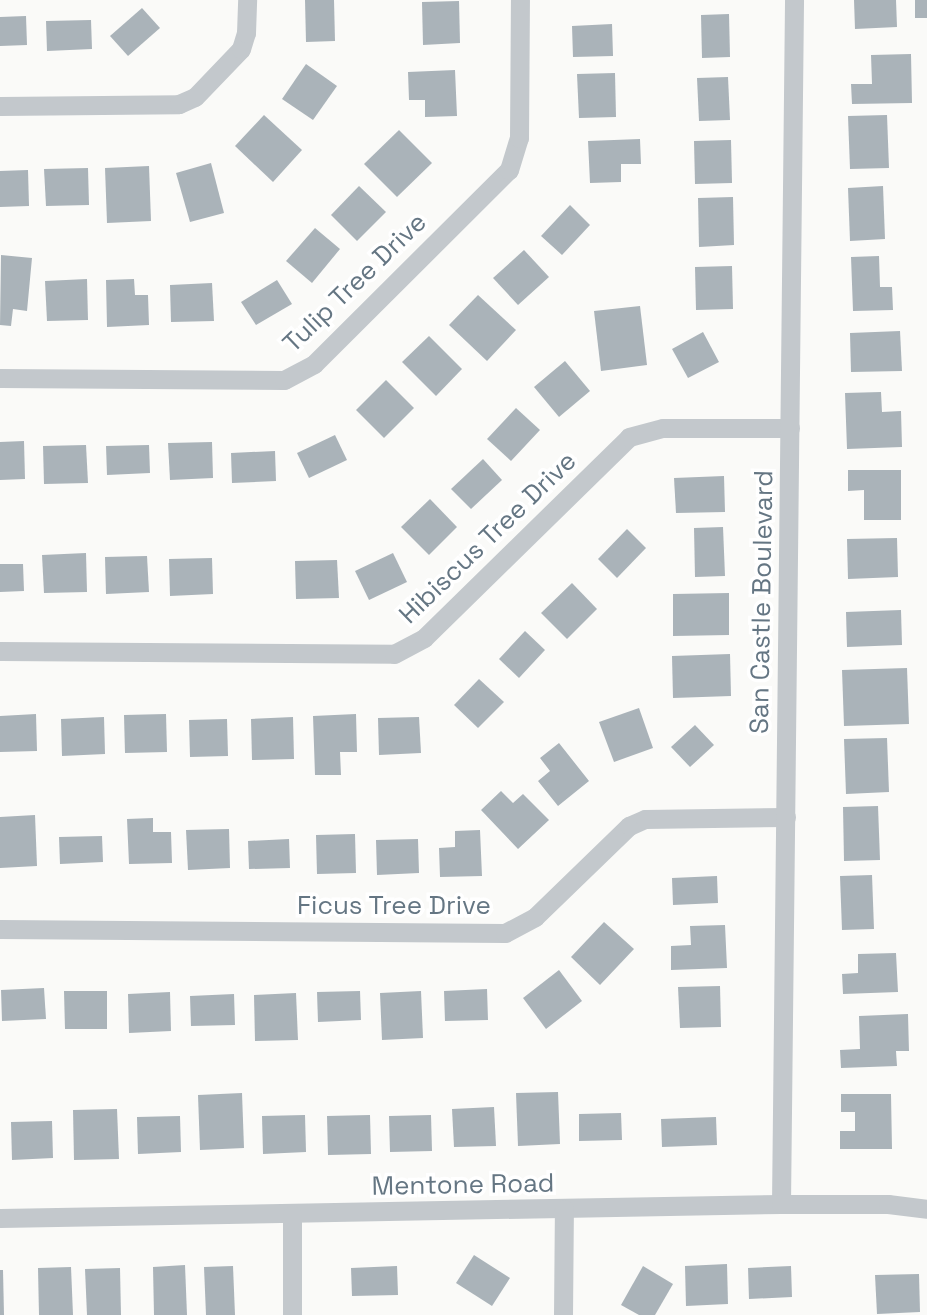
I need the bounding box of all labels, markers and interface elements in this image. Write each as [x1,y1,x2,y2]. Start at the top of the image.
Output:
street label: Tulip Tree Drive [277,207,433,359]
street label: Hibiscus Tree Drive [393,445,583,631]
street label: San Castle Boulevard [744,470,780,734]
street label: Ficus Tree Drive [297,890,491,922]
street label: Mentone Road [371,1168,555,1202]

